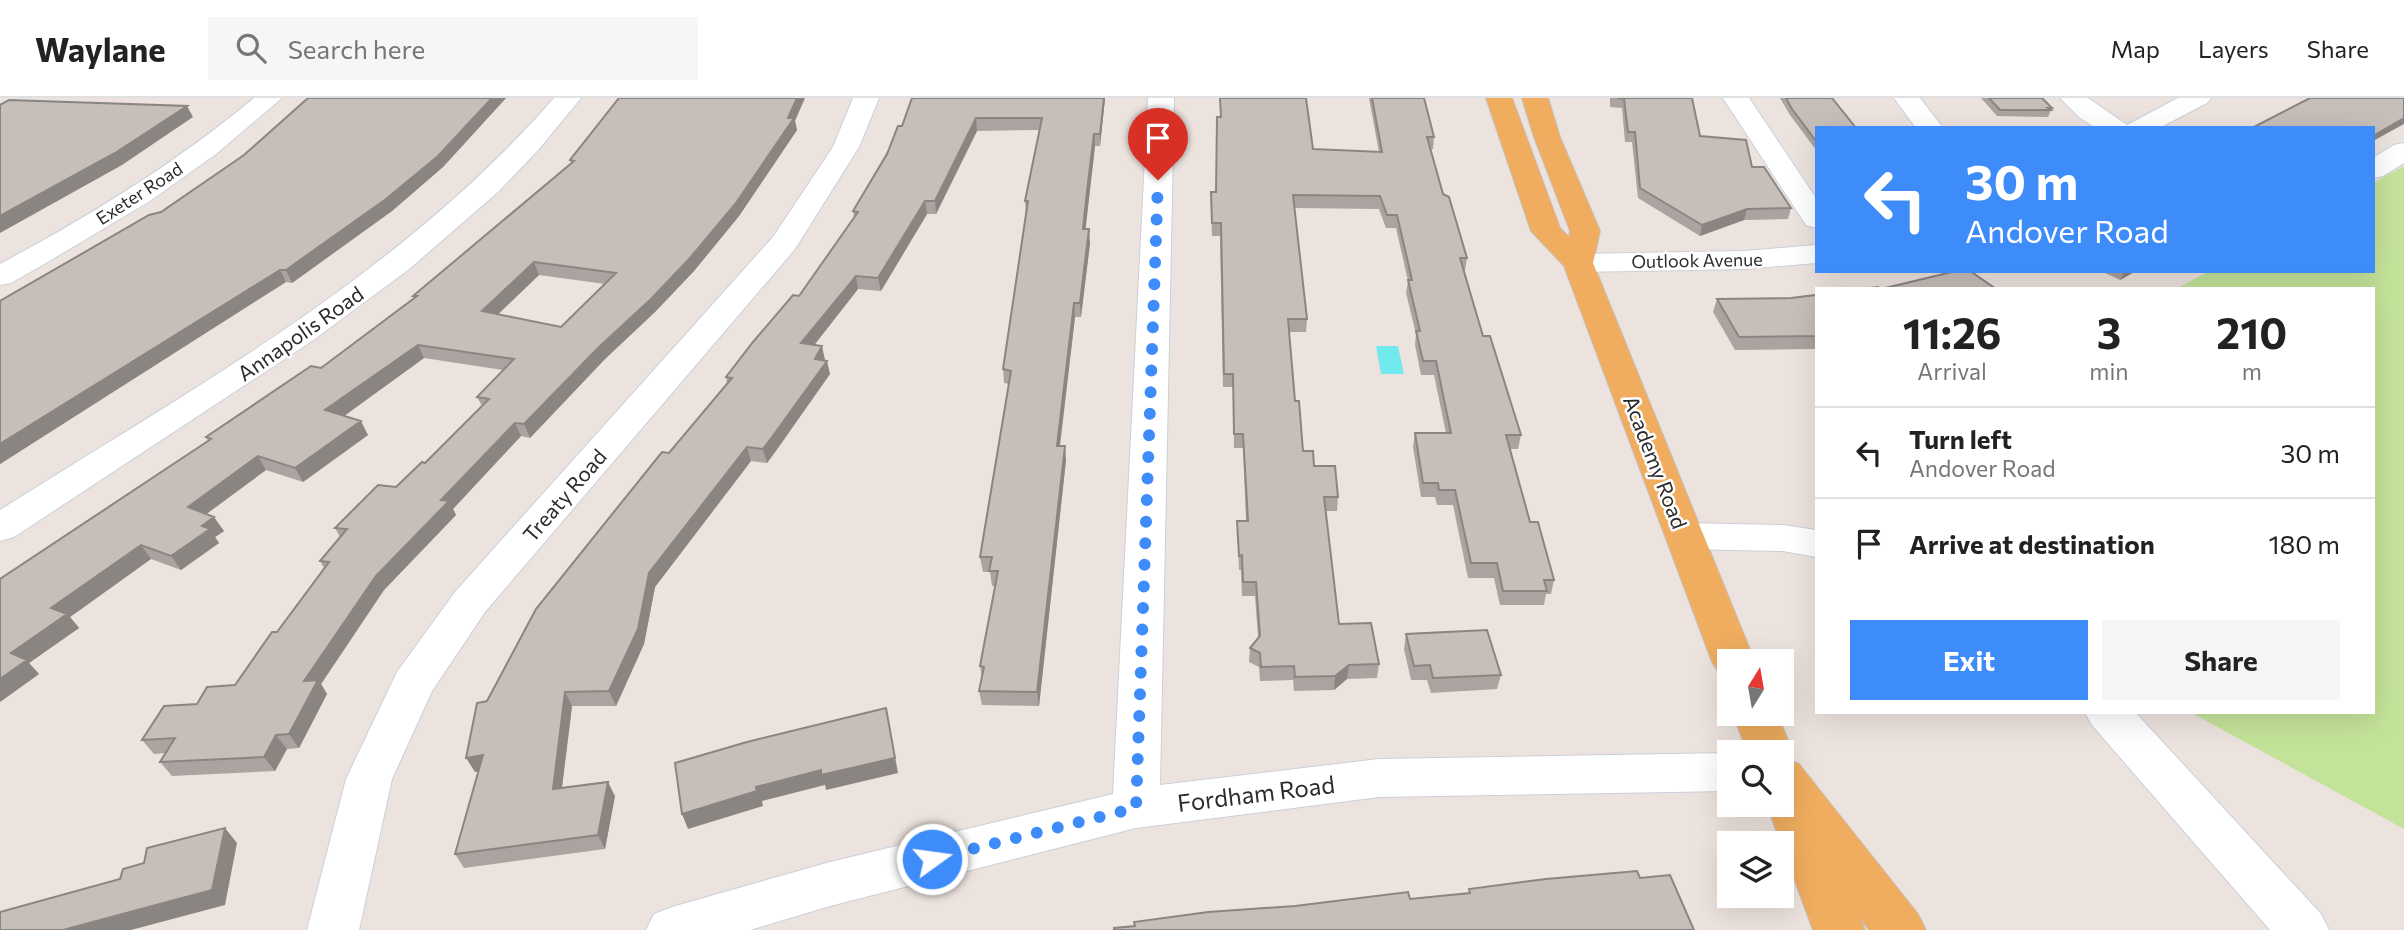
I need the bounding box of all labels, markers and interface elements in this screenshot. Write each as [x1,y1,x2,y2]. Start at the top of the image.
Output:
search box [208,17,698,80]
text: Waylane [35,28,166,69]
icon: search [232,29,270,67]
text: Search here [288,33,425,64]
text: Map [2111,34,2160,63]
text: Layers [2198,34,2269,63]
text: Share [2307,34,2369,63]
pin [1128,108,1188,180]
icon: arrive [1139,119,1177,157]
text: 30 m [1965,150,2078,210]
icon: left [1850,154,1941,245]
street label: Exeter Road [92,157,186,229]
text: Andover Road [1965,210,2169,250]
street label: Outlook Avenue [1631,248,1763,272]
street label: Annapolis Road [232,280,368,386]
text: 11:26 [1903,306,2002,358]
text: 3 [2097,306,2121,358]
text: 210 [2216,306,2287,358]
text: Arrival [1917,357,1987,385]
text: min [2089,357,2129,385]
text: m [2242,357,2262,385]
street label: Academy Road [1619,392,1693,532]
text: Turn left [1909,423,2012,454]
icon: left [1850,434,1888,472]
text: 30 m [2281,437,2340,468]
street label: Treaty Road [517,444,611,546]
text: Andover Road [1909,454,2056,482]
icon: arrive [1850,525,1888,563]
text: Arrive at destination [1909,528,2155,559]
text: 180 m [2268,528,2340,559]
button: Exit [1850,620,2088,700]
button: Share [2102,620,2340,700]
north arrow [1717,649,1794,726]
map controls [1717,649,1794,908]
button: search [1717,740,1794,817]
street label: Fordham Road [1176,769,1336,817]
position arrow [895,822,969,896]
button: layers [1717,831,1794,908]

